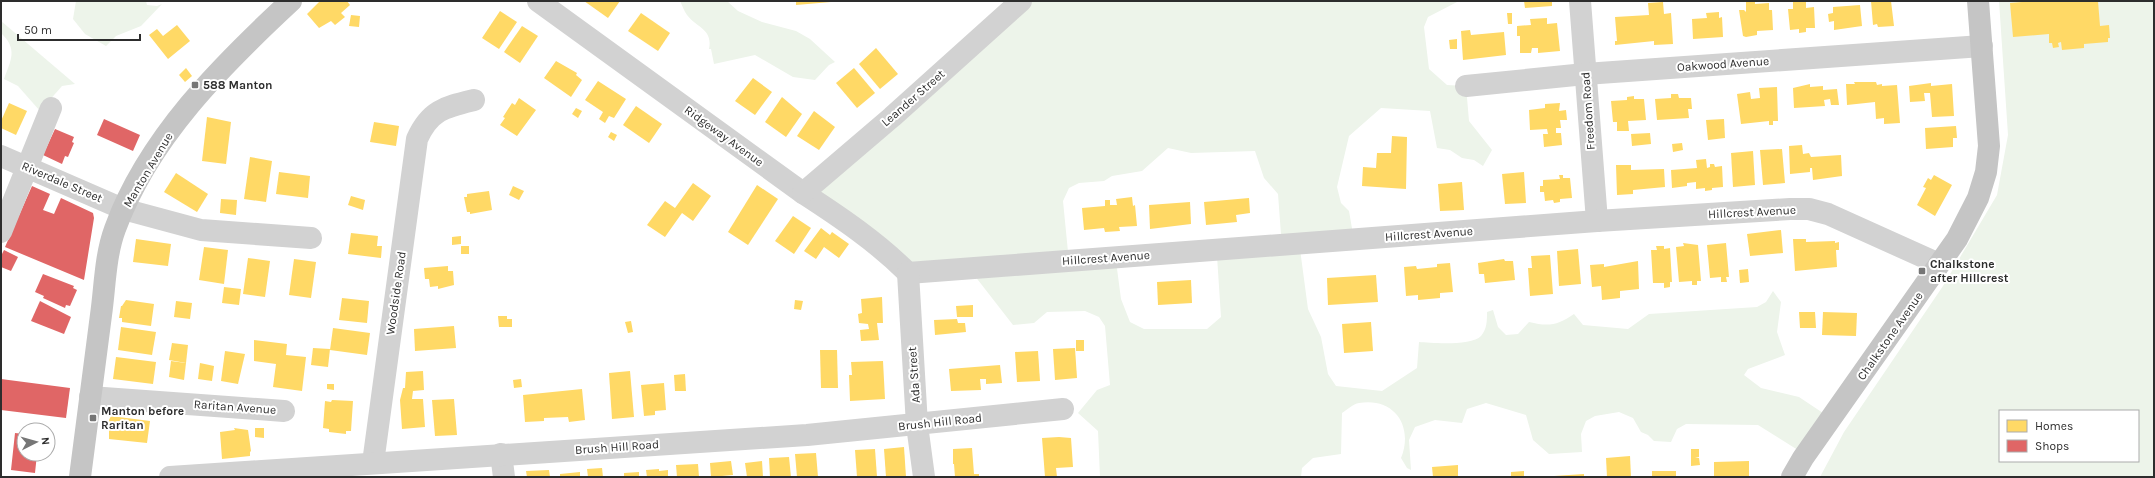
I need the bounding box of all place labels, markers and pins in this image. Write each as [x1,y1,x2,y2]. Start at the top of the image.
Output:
place label: 588 Manton [203,78,273,92]
marker: 588 Manton [190,80,200,90]
place label: Chalkstone after Hillcrest [1930,257,2009,285]
marker: Chalkstone after Hillcrest [1917,266,1927,276]
place label: Manton before Raritan [101,404,184,432]
marker: Manton before Raritan [88,413,98,423]

